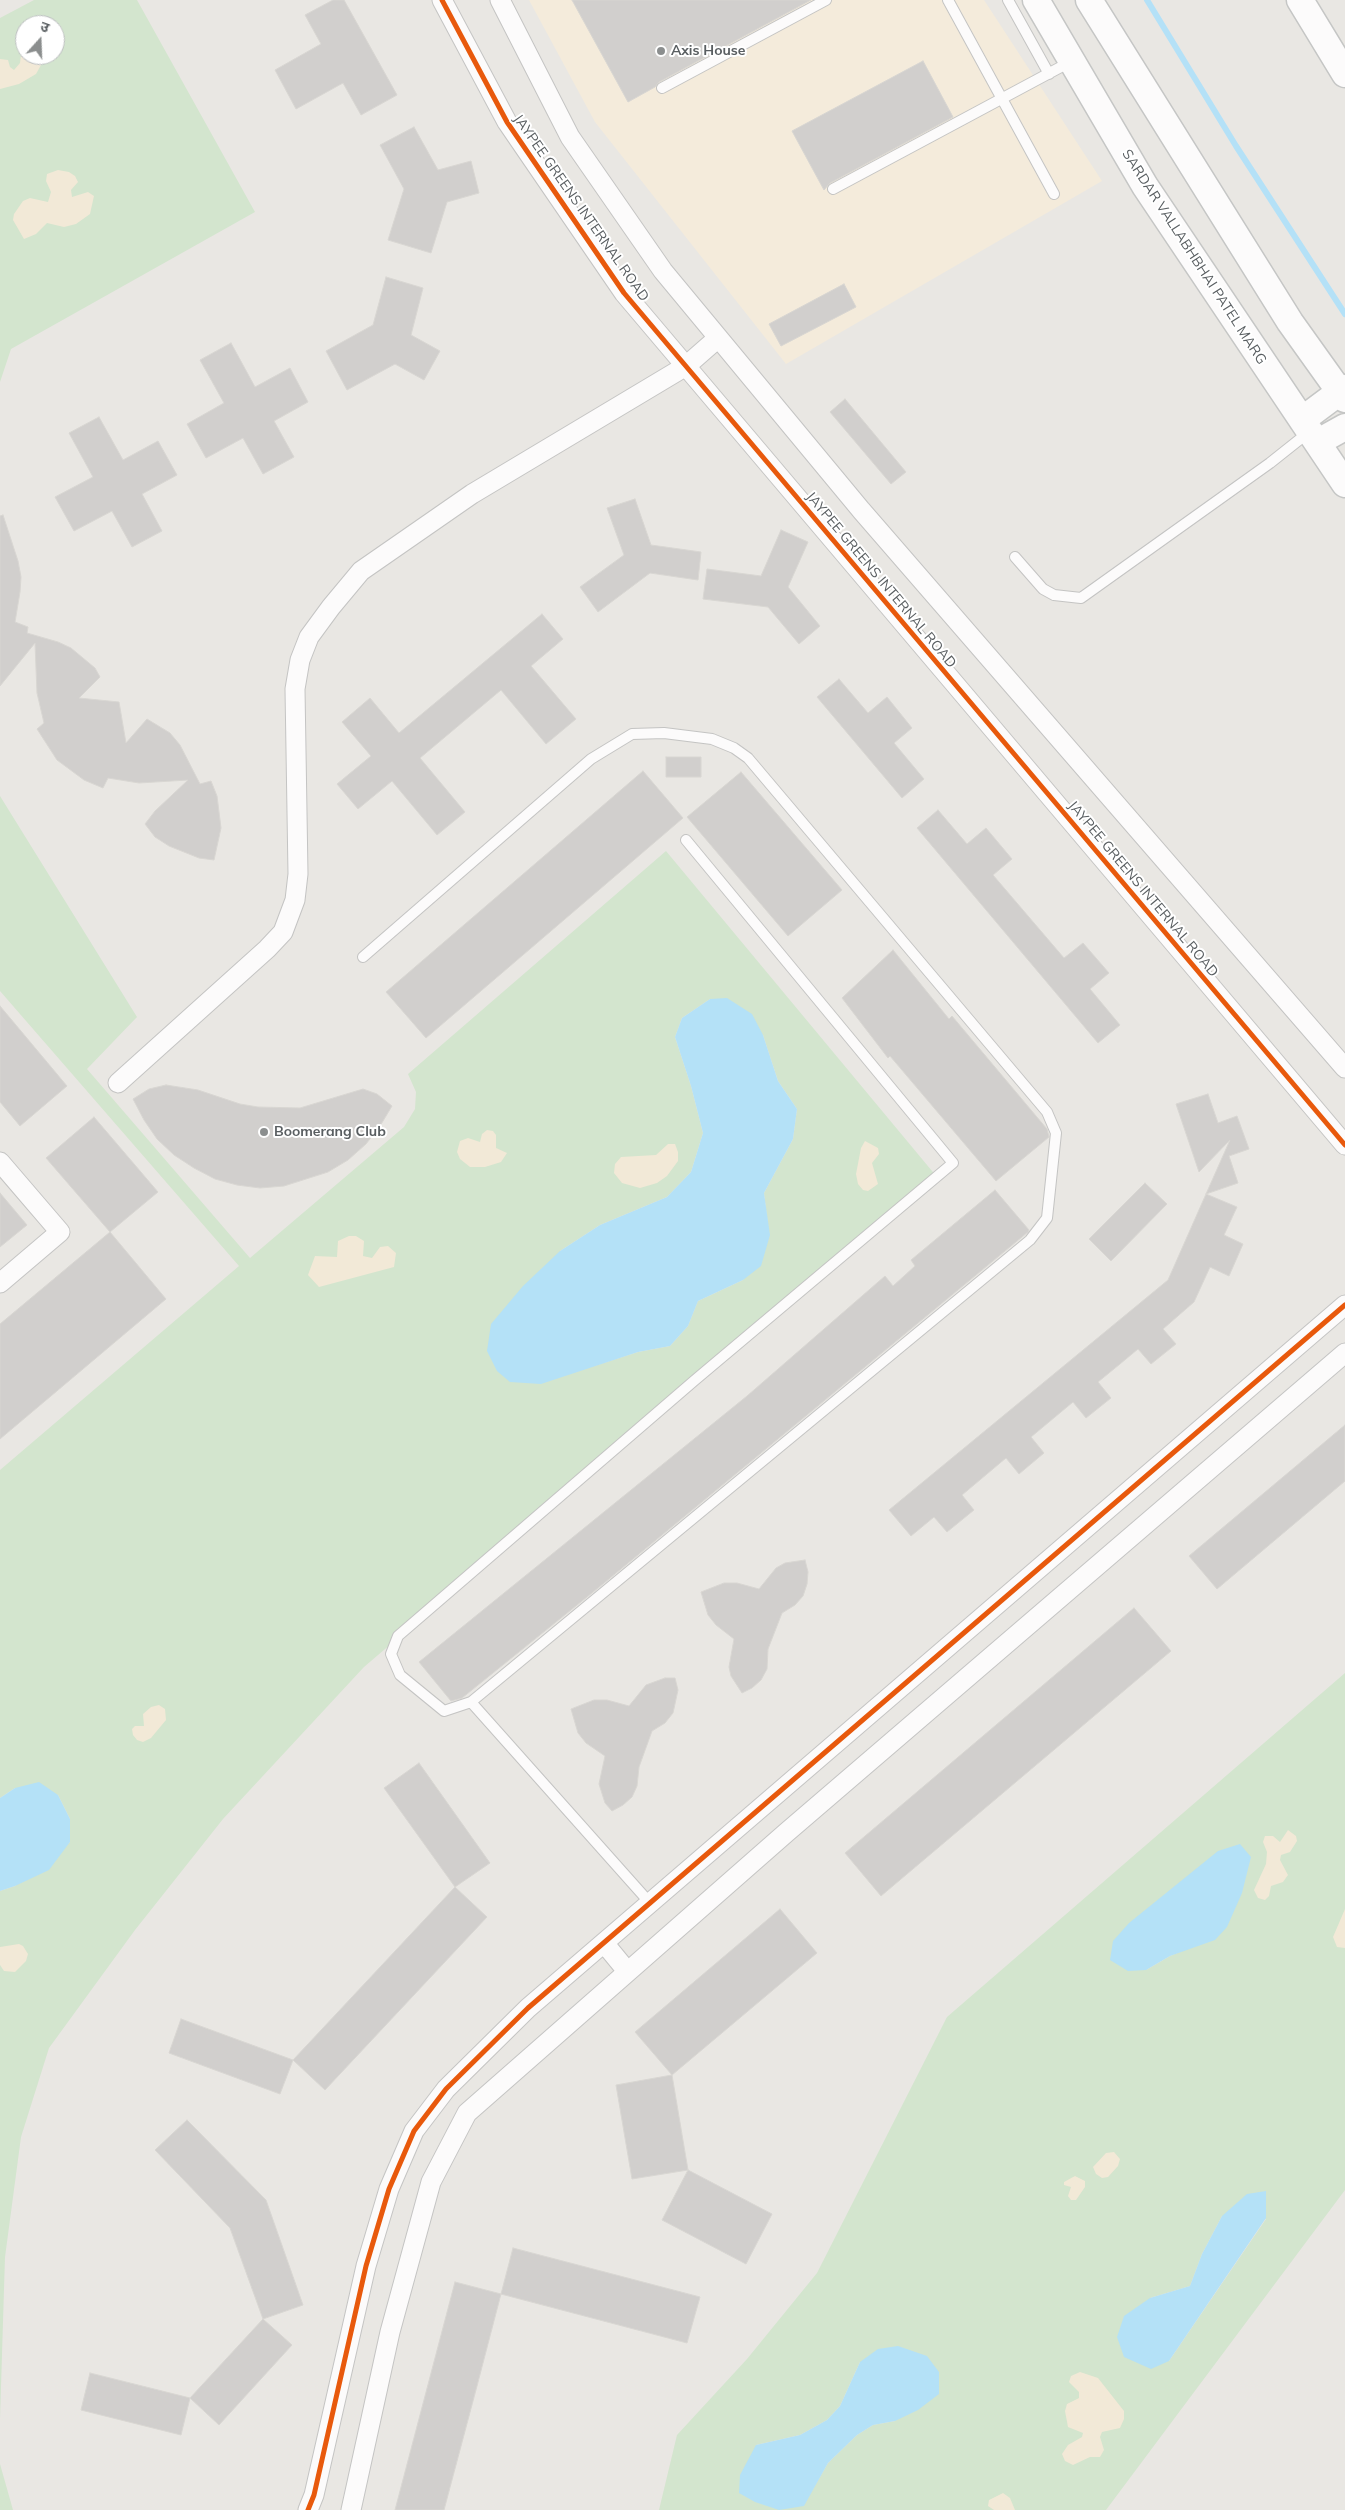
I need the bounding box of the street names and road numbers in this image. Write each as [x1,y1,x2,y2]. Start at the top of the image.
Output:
street label: JAYPEE GREENS INTERNAL ROAD [510,111,652,305]
street label: SARDAR VALLABHBHAI PATEL MARG [1118,146,1270,368]
street label: JAYPEE GREENS INTERNAL ROAD [802,489,960,671]
street label: JAYPEE GREENS INTERNAL ROAD [1064,798,1222,980]

